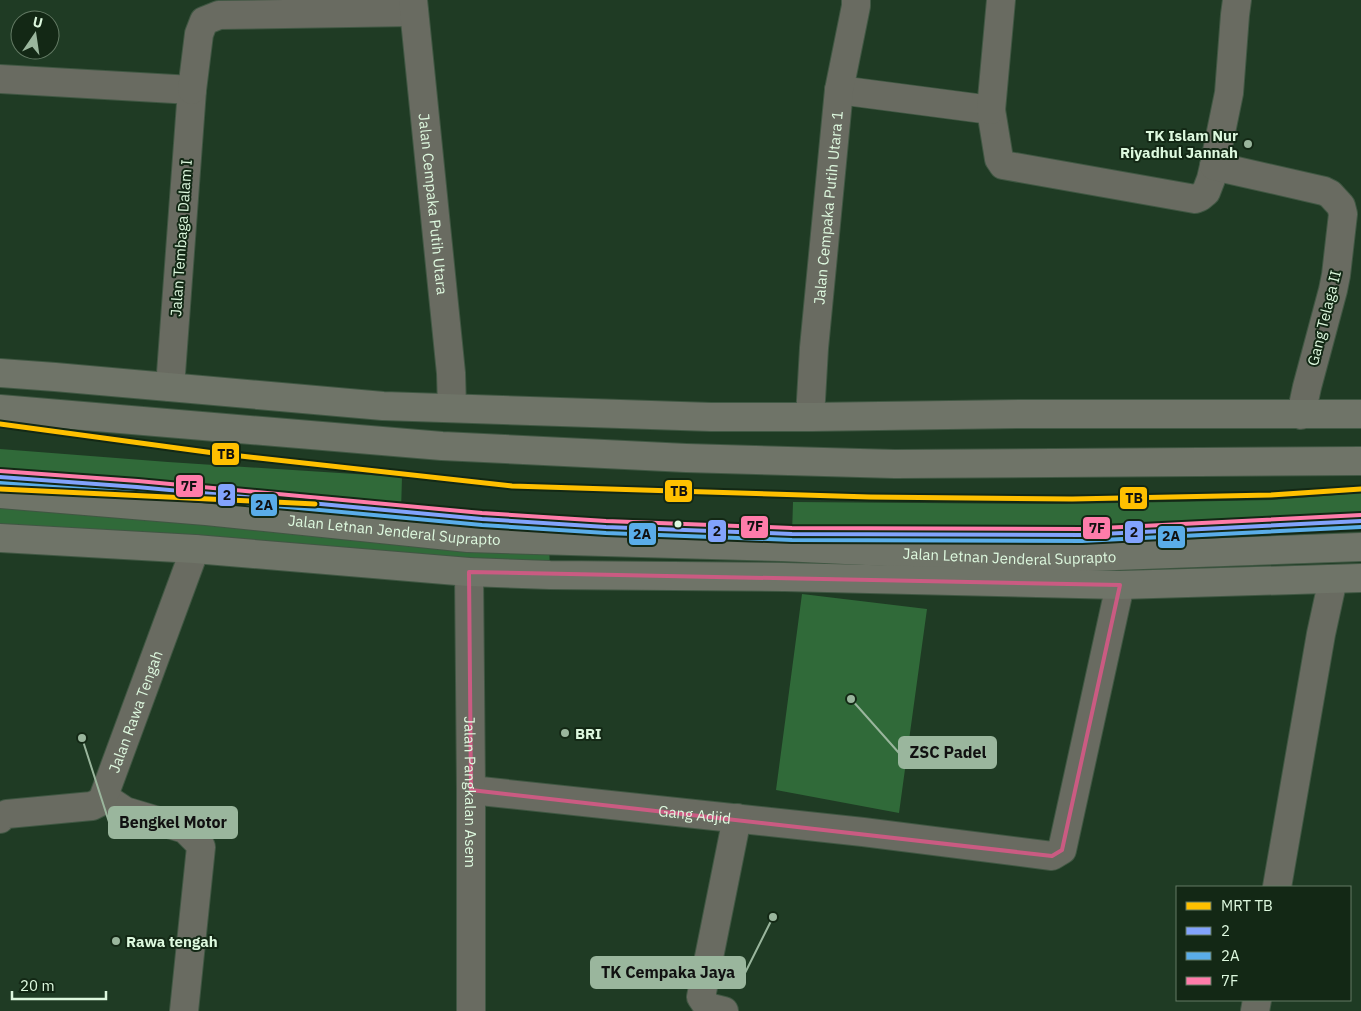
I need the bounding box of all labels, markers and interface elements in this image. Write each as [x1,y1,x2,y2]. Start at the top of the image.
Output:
north arrow [10,10,60,60]
text: U [31,12,45,32]
street label: Jalan Cempaka Putih Utara 1 [809,110,846,306]
street label: Jalan Cempaka Putih Utara [415,112,452,296]
place label: TK Islam Nur Riyadhul Jannah [1120,126,1238,162]
marker: TK Islam Nur Riyadhul Jannah [1242,138,1254,150]
street label: Jalan Tembaga Dalam I [166,159,196,317]
street label: Gang Telaga II [1303,268,1345,368]
line badge: TB [211,442,240,466]
text: TB [217,445,235,463]
line badge: 7F [175,474,204,498]
text: 7F [181,477,197,495]
line badge: TB [664,479,693,503]
text: TB [670,482,688,500]
line badge: 2 [217,483,236,507]
text: 2 [223,486,231,504]
line badge: TB [1119,486,1148,510]
text: TB [1125,489,1143,507]
line badge: 2A [250,493,278,517]
text: 2A [255,496,273,514]
street label: Jalan Letnan Jenderal Suprapto [287,510,501,548]
line badge: 7F [740,515,769,539]
line badge: 7F [1082,516,1111,540]
text: 7F [747,517,763,535]
unlabelled marker [673,519,683,529]
line badge: 2 [707,519,727,543]
text: 7F [1089,519,1105,537]
line badge: 2 [1124,520,1144,544]
line badge: 2A [628,522,657,546]
text: 2 [713,522,721,540]
text: 2 [1130,523,1138,541]
text: 2A [633,525,651,543]
line badge: 2A [1157,525,1186,549]
text: 2A [1162,527,1180,545]
street label: Jalan Letnan Jenderal Suprapto [902,543,1117,569]
street label: Jalan Rawa Tengah [104,648,166,775]
street label: Jalan Pangkalan Asem [461,716,481,868]
place label: BRI [575,724,602,743]
marker: BRI [559,727,571,739]
callout: ZSC Padel [899,737,996,768]
text: ZSC Padel [910,742,987,762]
street label: Gang Adjid [657,801,732,827]
callout: Bengkel Motor [109,807,237,838]
text: Bengkel Motor [119,812,228,832]
legend [1176,886,1351,1001]
text: MRT TB [1221,896,1273,915]
text: 2 [1221,921,1230,940]
place label: Rawa tengah [126,932,218,951]
marker: Rawa tengah [110,935,122,947]
text: 2A [1221,946,1240,965]
callout: TK Cempaka Jaya [591,957,745,988]
text: TK Cempaka Jaya [601,962,735,982]
scale bar [12,968,106,1000]
text: 7F [1221,971,1238,990]
text: 20 m [20,976,55,995]

